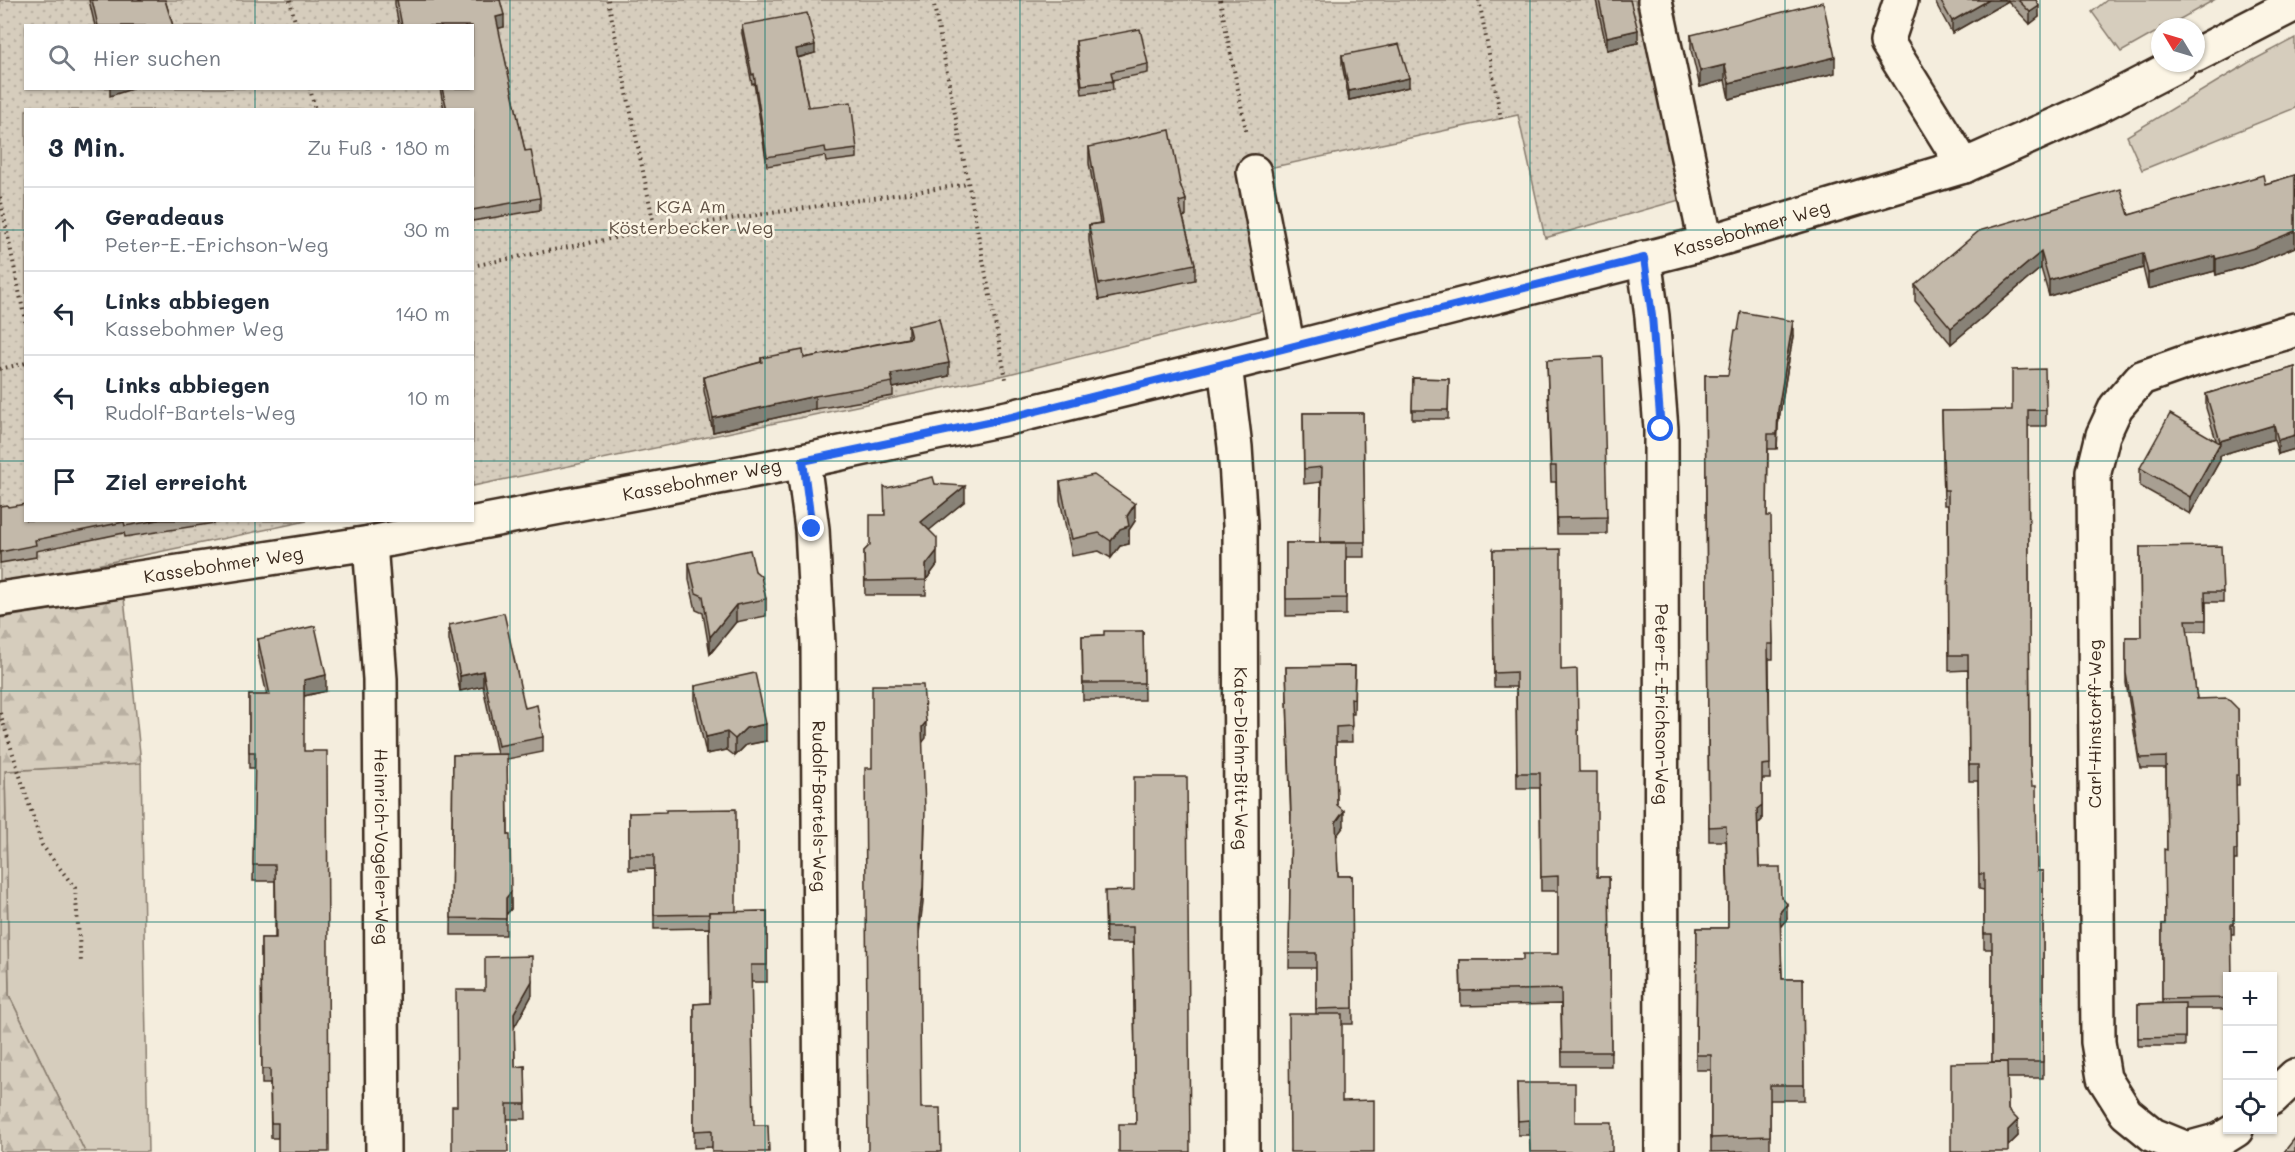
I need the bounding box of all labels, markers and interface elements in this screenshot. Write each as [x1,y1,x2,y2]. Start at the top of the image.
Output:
north arrow [2151,18,2205,72]
search box [24,24,474,90]
icon: search [45,41,78,74]
text: Hier suchen [93,43,221,72]
text: 3 Min. [48,130,126,164]
text: Zu Fuß · 180 m [307,134,450,160]
park label: KGA Am Kösterbecker Weg [609,194,773,239]
street label: Kassebohmer Weg [1671,194,1832,262]
text: Geradeaus [105,202,224,231]
icon: ahead [48,213,81,246]
text: 30 m [404,216,450,242]
text: Peter-E.-Erichson-Weg [105,231,328,257]
text: Links abbiegen [105,286,270,315]
icon: left [48,297,81,330]
text: 140 m [395,300,450,326]
text: Kassebohmer Weg [105,315,284,341]
text: Links abbiegen [105,370,270,399]
icon: left [48,381,81,414]
text: 10 m [406,384,450,410]
text: Rudolf-Bartels-Weg [105,399,295,425]
route start [1647,415,1673,441]
street label: Kassebohmer Weg [620,452,783,506]
icon: arrive [48,465,81,498]
text: Ziel erreicht [105,467,247,496]
route end [798,515,824,541]
street label: Kassebohmer Weg [142,540,305,588]
street label: Peter-E.-Erichson-Weg [1650,603,1675,805]
street label: Carl-Hinstorff-Weg [2082,640,2106,808]
street label: Kate-Diehn-Bitt-Weg [1229,667,1254,850]
street label: Rudolf-Bartels-Weg [807,720,832,892]
street label: Heinrich-Vogeler-Weg [369,749,395,945]
map controls [2223,972,2277,1134]
button: + [2223,972,2277,1026]
button: − [2223,1026,2277,1080]
button: locate [2223,1080,2277,1134]

